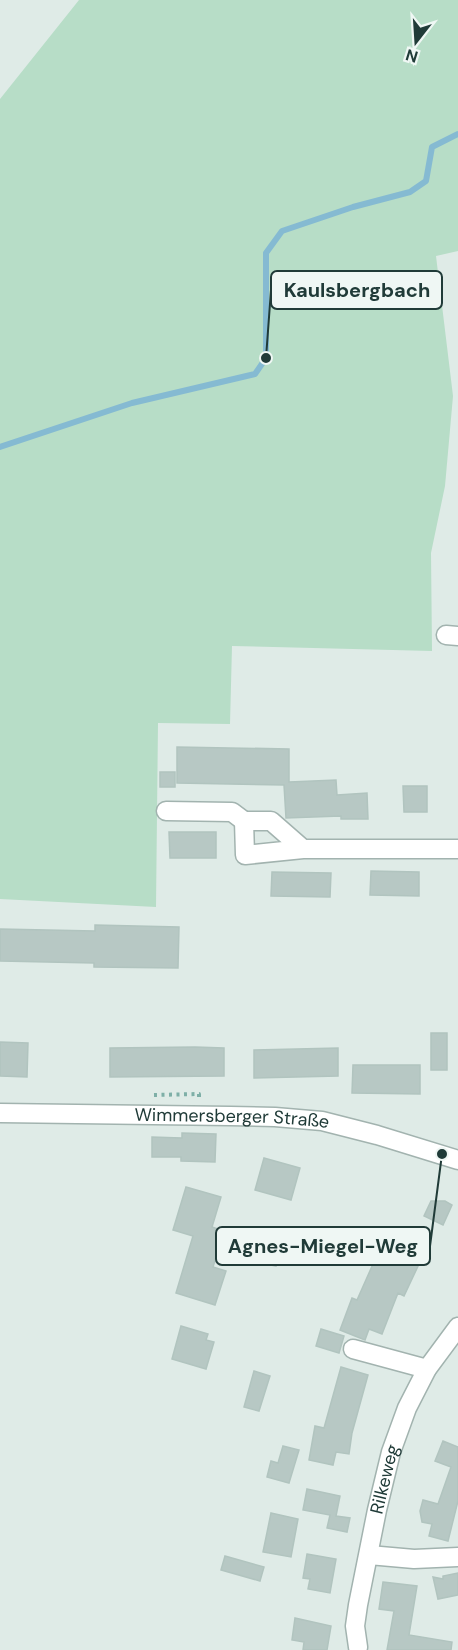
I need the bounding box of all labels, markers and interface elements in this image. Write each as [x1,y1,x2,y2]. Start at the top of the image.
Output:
north arrow [386,12,446,72]
text: N [403,44,420,68]
callout: Kaulsbergbach [271,271,442,309]
text: Kaulsbergbach [284,277,430,303]
street label: Wimmersberger Straße [134,1103,332,1134]
callout: Agnes-Miegel-Weg [216,1227,430,1265]
text: Agnes-Miegel-Weg [228,1233,418,1259]
street label: Rilkeweg [364,1441,405,1517]

